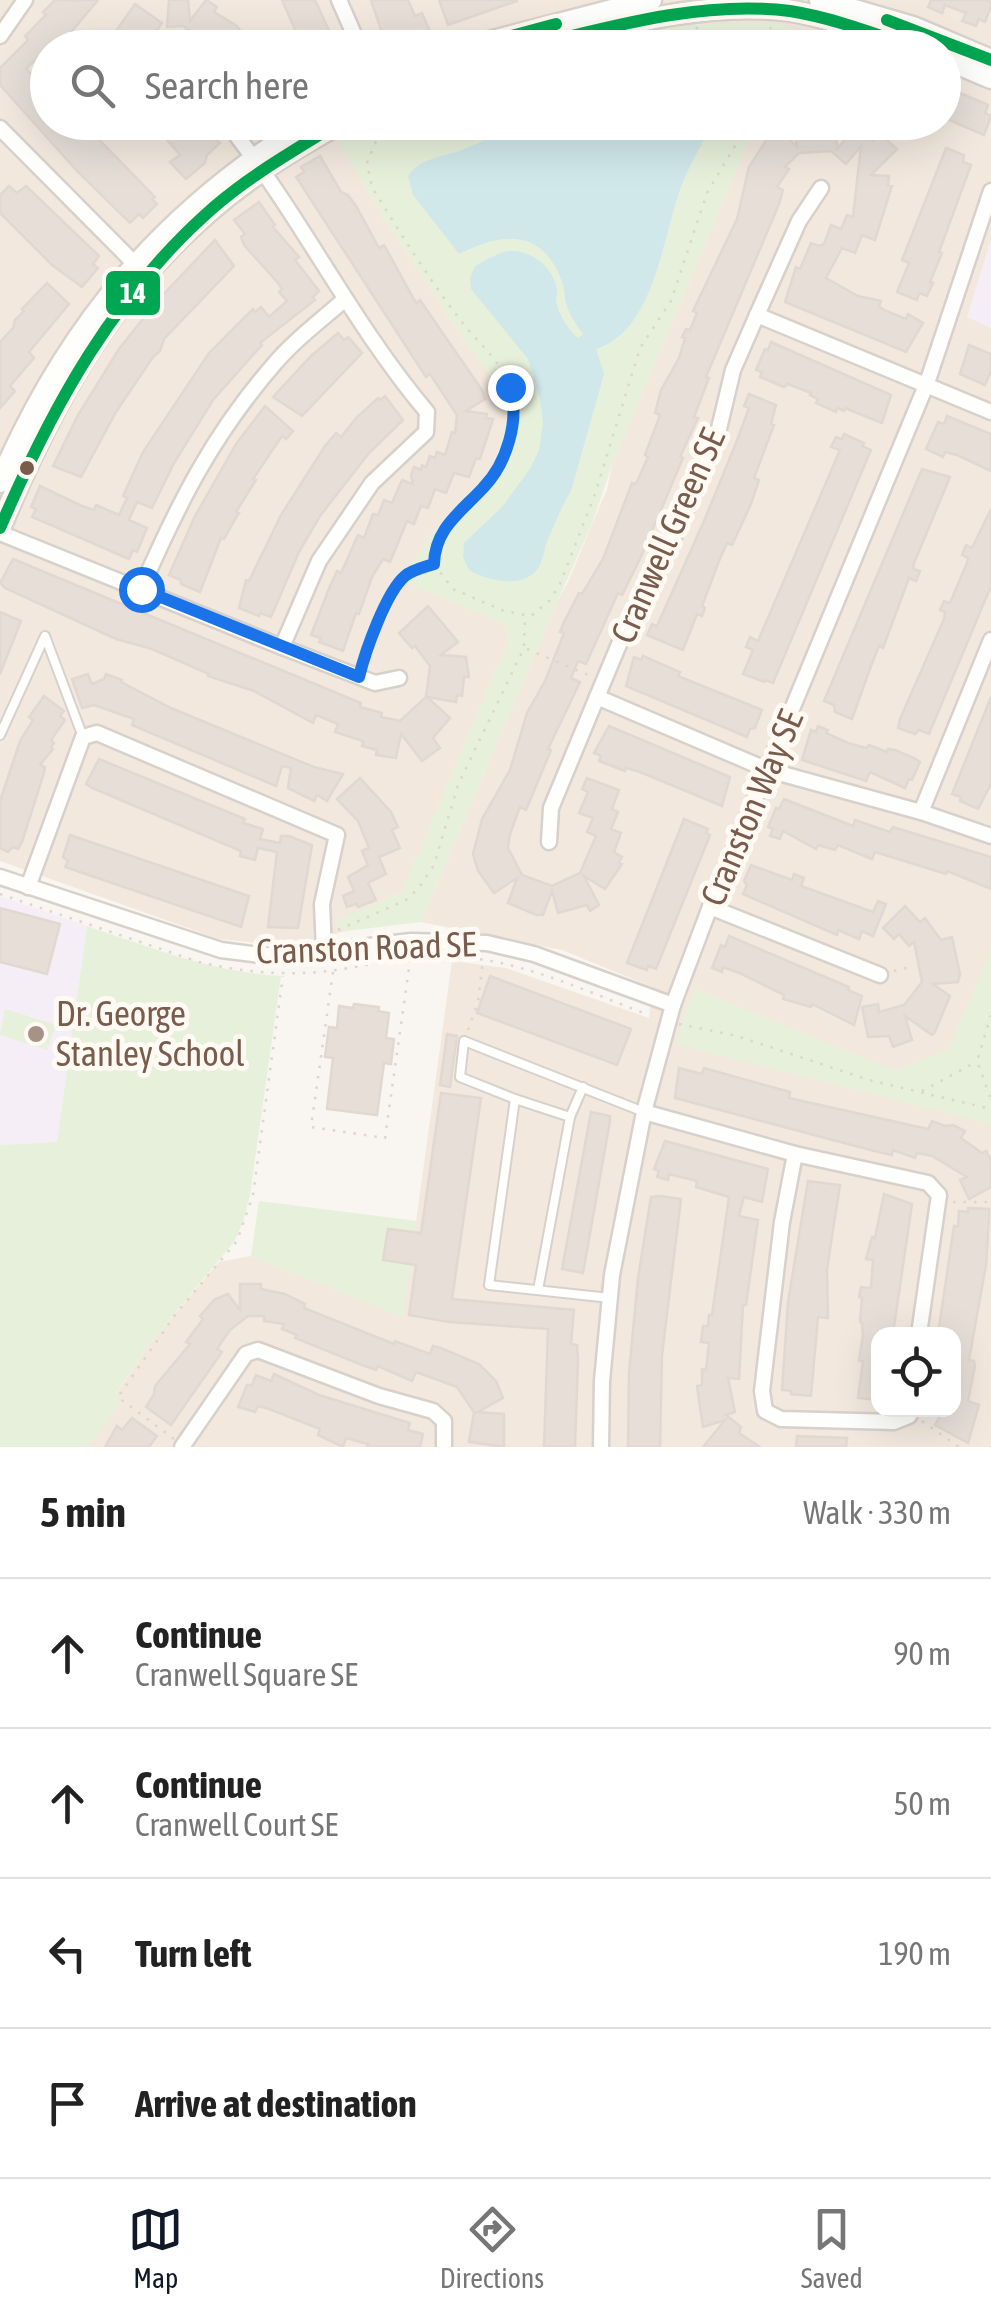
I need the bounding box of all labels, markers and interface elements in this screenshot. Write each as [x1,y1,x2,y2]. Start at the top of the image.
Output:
search box [30,30,961,140]
icon: search [65,58,120,113]
text: Search here [145,64,309,107]
line badge: 14 [104,269,162,317]
text: 14 [120,277,146,309]
route end [488,365,534,411]
street label: Cranwell Green SE [602,422,732,649]
unlabelled marker [17,458,37,478]
route start [119,567,165,613]
street label: Cranston Way SE [692,704,810,911]
street label: Cranston Road SE [255,923,477,971]
place label: Dr. George Stanley School [56,993,245,1073]
marker: Dr. George Stanley School [25,1023,47,1045]
map controls [871,1327,961,1417]
button: locate [871,1327,961,1417]
text: 5 min [40,1488,126,1536]
text: Walk · 330 m [803,1494,951,1531]
text: Continue [135,1613,262,1656]
icon: ahead [40,1626,95,1681]
text: 90 m [893,1635,951,1672]
text: Cranwell Square SE [135,1656,358,1693]
text: Continue [135,1763,262,1806]
icon: ahead [40,1776,95,1831]
text: 50 m [893,1785,951,1822]
text: Cranwell Court SE [135,1806,338,1843]
icon: left [40,1926,95,1981]
text: Turn left [135,1932,251,1975]
text: 190 m [878,1935,951,1972]
icon: arrive [40,2076,95,2131]
text: Arrive at destination [135,2082,417,2125]
tab: Map [128,2202,183,2294]
tab: Directions [440,2202,544,2294]
tab: Saved [801,2202,863,2294]

